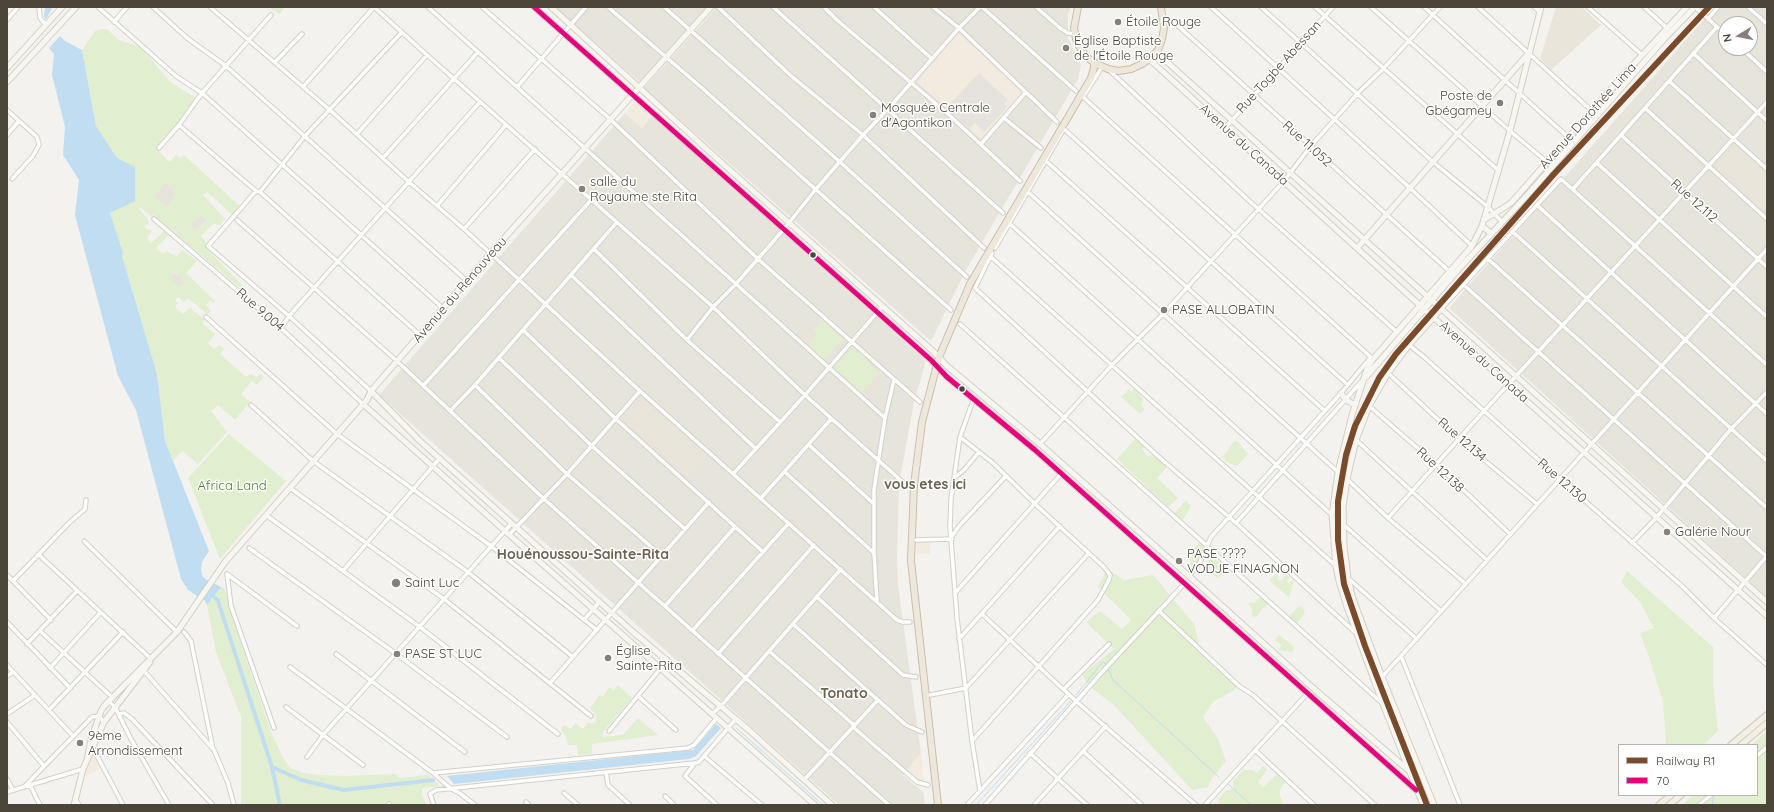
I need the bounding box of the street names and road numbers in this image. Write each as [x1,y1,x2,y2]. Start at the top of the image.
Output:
street label: Rue Togbe Abessan [1233,17,1325,117]
street label: Avenue Dorothée Lima [1536,60,1640,172]
street label: Avenue du Canada [1196,101,1292,189]
street label: Rue 11.052 [1279,118,1335,170]
street label: Rue 12.112 [1667,176,1721,226]
street label: Avenue du Renouveau [410,234,510,346]
street label: Rue 9.004 [233,285,287,335]
street label: Avenue du Canada [1436,318,1532,406]
street label: Rue 12.134 [1435,415,1489,465]
street label: Rue 12.138 [1413,444,1467,496]
street label: Rue 12.130 [1534,455,1590,507]

